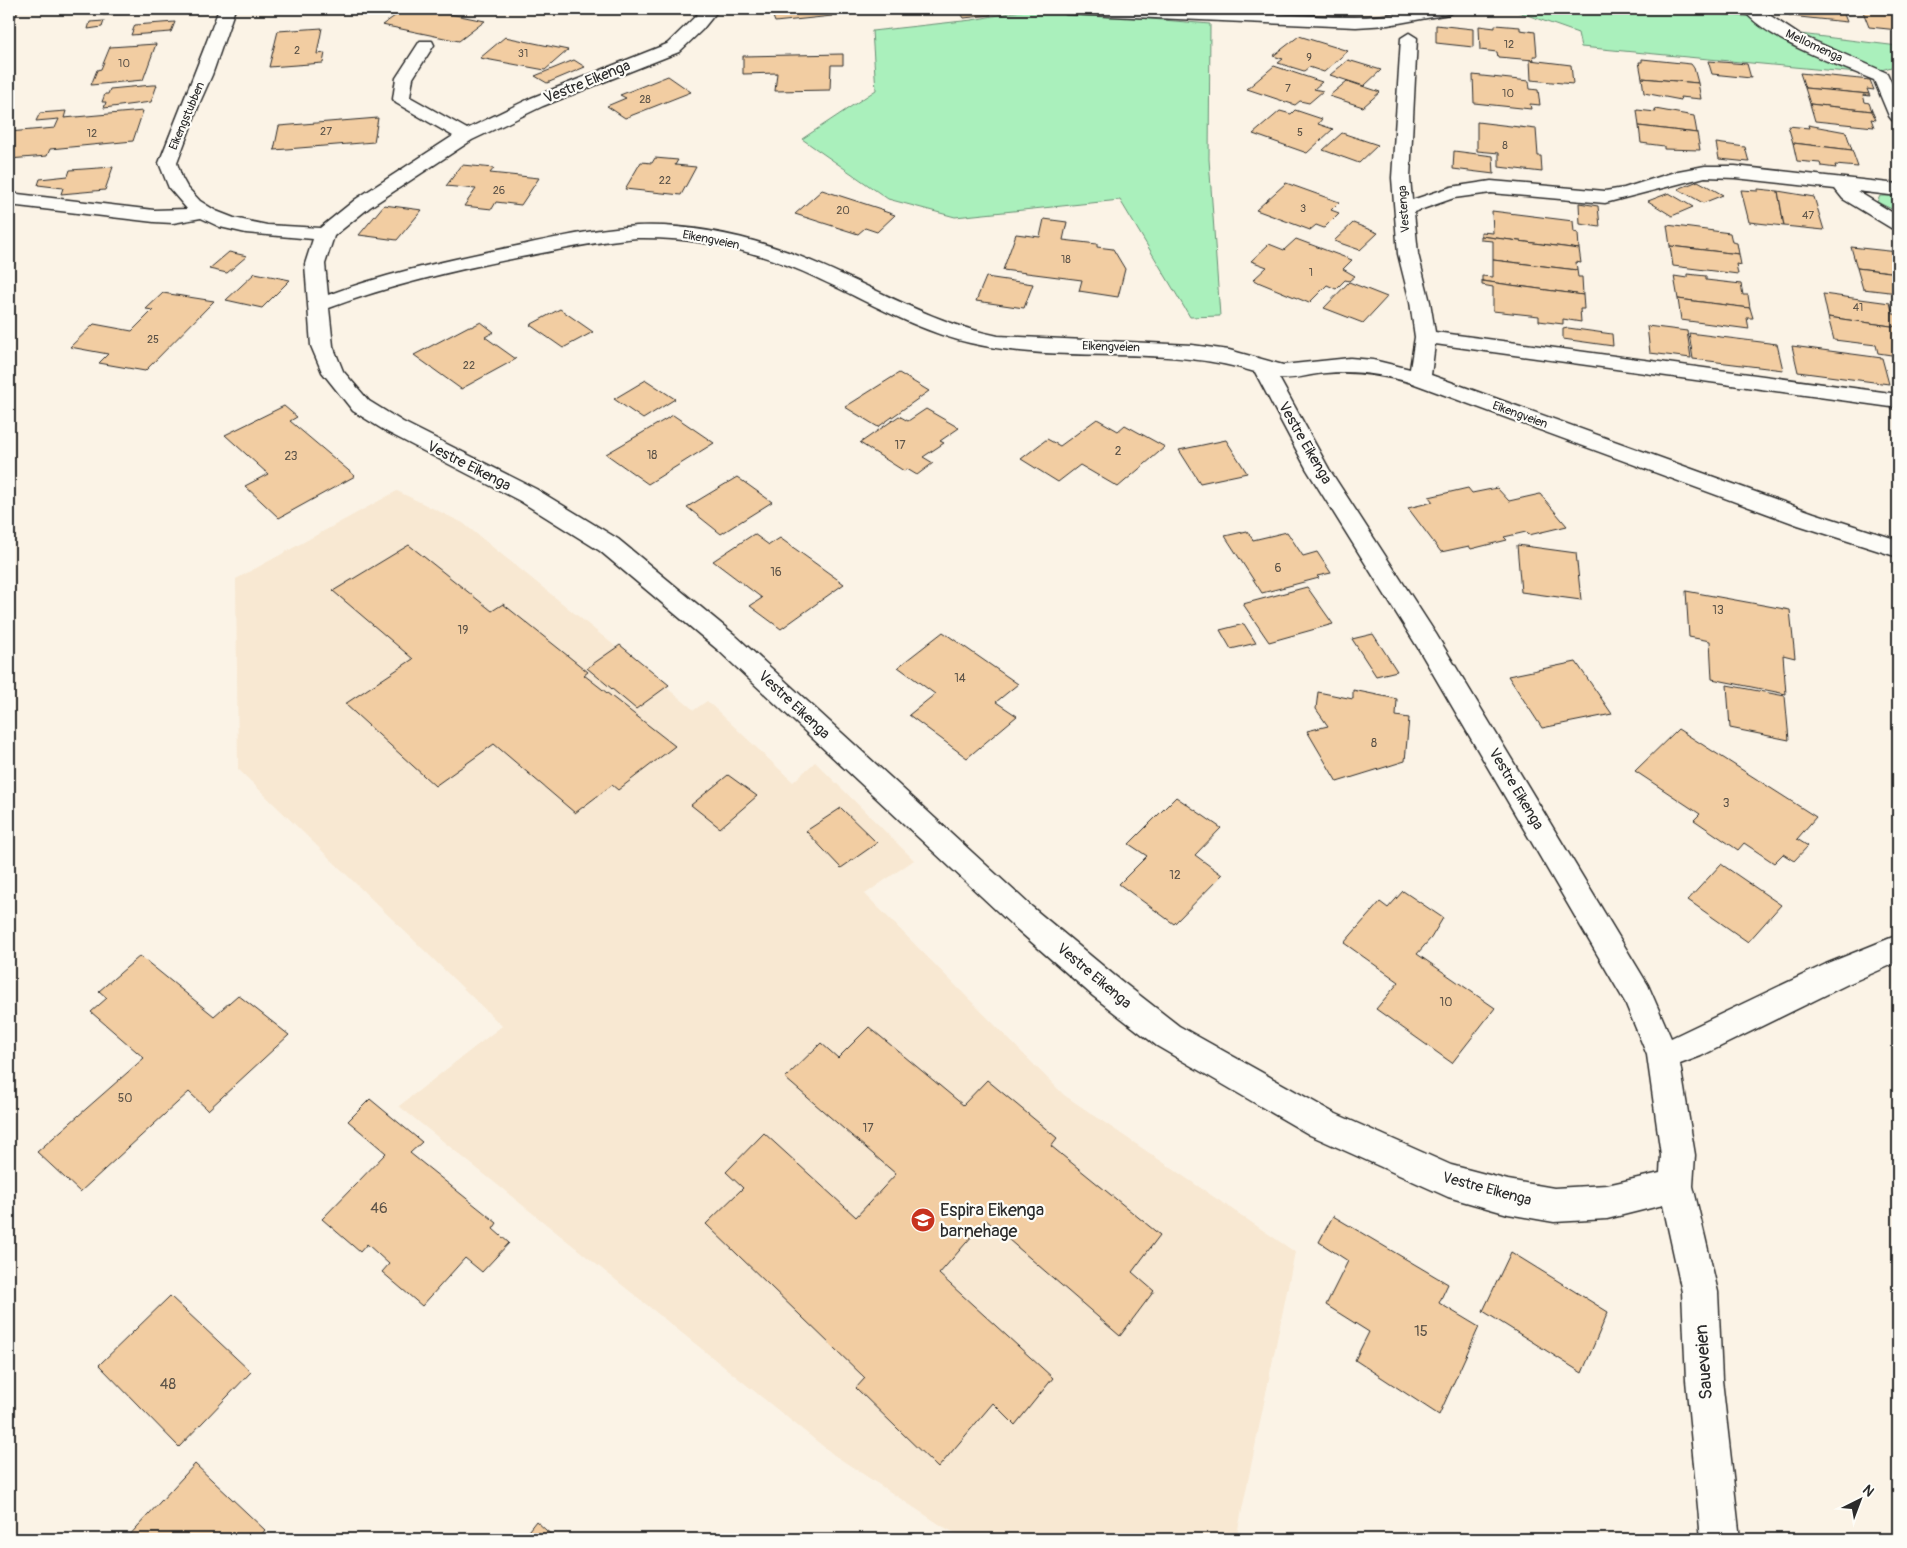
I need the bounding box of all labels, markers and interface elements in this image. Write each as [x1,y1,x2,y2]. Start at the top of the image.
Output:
street label: Mellomenga [1783,26,1845,66]
house number: 12 [1504,38,1514,51]
house number: 2 [294,44,300,57]
house number: 31 [518,47,528,60]
house number: 9 [1306,51,1312,64]
street label: Vestre Eikenga [541,56,633,108]
house number: 10 [118,57,130,70]
street label: Eikengstubben [166,80,208,152]
house number: 7 [1285,82,1291,95]
house number: 10 [1502,87,1514,100]
house number: 28 [639,93,651,106]
house number: 27 [320,125,332,138]
house number: 5 [1297,126,1303,139]
house number: 12 [87,127,97,140]
house number: 8 [1502,139,1508,152]
house number: 22 [659,174,671,187]
house number: 26 [493,184,505,197]
street label: Vestenga [1395,184,1413,233]
house number: 3 [1300,202,1306,215]
house number: 20 [836,204,850,217]
house number: 47 [1802,209,1814,222]
street label: Eikengveien [681,227,741,253]
house number: 18 [1061,253,1071,266]
house number: 1 [1309,266,1313,279]
house number: 41 [1853,301,1863,314]
house number: 25 [147,333,159,346]
street label: Eikengveien [1082,338,1140,356]
house number: 22 [463,359,475,372]
street label: Eikengveien [1490,398,1550,432]
street label: Vestre Eikenga [1274,399,1336,487]
street label: Vestre Eikenga [424,437,514,495]
house number: 17 [894,438,906,453]
house number: 2 [1115,444,1122,459]
house number: 18 [647,448,657,463]
house number: 23 [284,449,298,464]
house number: 6 [1275,561,1282,576]
house number: 16 [770,565,782,580]
house number: 13 [1712,603,1724,618]
house number: 19 [458,623,468,638]
street label: Vestre Eikenga [754,667,834,743]
house number: 14 [954,671,966,686]
house number: 8 [1371,736,1377,751]
street label: Vestre Eikenga [1484,745,1548,833]
house number: 3 [1723,796,1730,811]
house number: 12 [1169,868,1181,883]
street label: Vestre Eikenga [1053,939,1135,1013]
house number: 10 [1440,995,1452,1010]
house number: 50 [118,1091,132,1106]
house number: 17 [862,1121,874,1136]
street label: Vestre Eikenga [1440,1168,1534,1210]
house number: 46 [370,1199,388,1218]
place label: Espira Eikenga barnehage [940,1199,1044,1243]
school or university icon: Espira Eikenga barnehage [910,1207,936,1233]
house number: 15 [1414,1322,1428,1341]
street label: Saueveien [1690,1324,1718,1400]
house number: 48 [160,1375,177,1394]
north arrow [1834,1476,1884,1526]
text: N [1859,1481,1878,1500]

